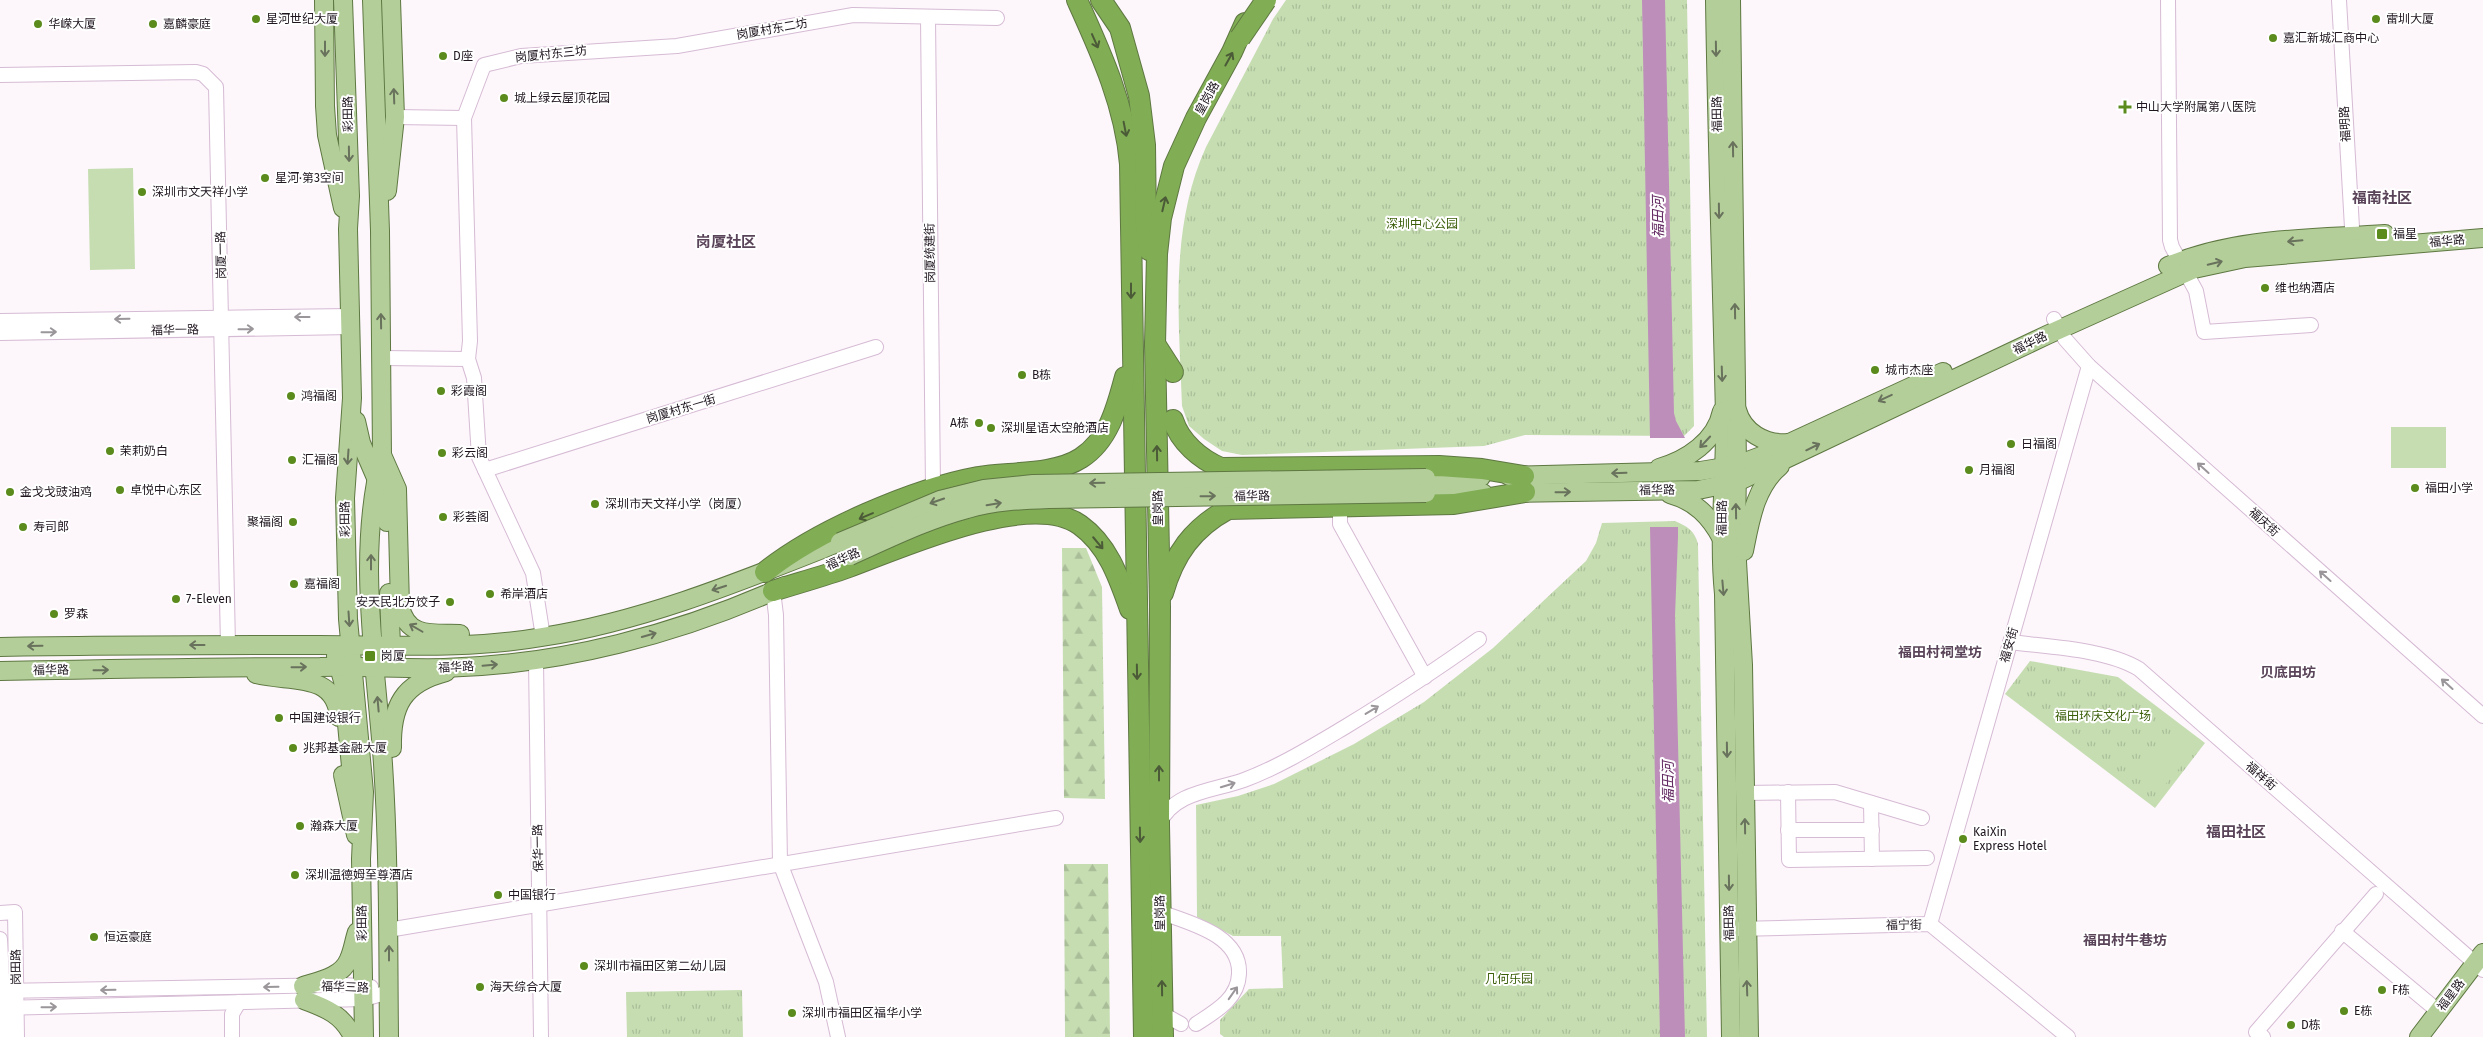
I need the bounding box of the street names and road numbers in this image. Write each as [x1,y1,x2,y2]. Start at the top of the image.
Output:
street label: 岗厦村东二坊 [735,16,809,42]
street label: 岗厦村东三坊 [514,43,588,65]
street label: 皇岗路 [1192,79,1222,117]
street label: 彩田路 [341,96,355,132]
street label: 福田路 [1710,96,1724,132]
street label: 福明路 [2337,106,2353,142]
street label: 岗厦统建街 [922,223,938,283]
street label: 岗厦一路 [214,231,228,279]
street label: 福华路 [2428,232,2466,250]
street label: 福华一路 [151,323,199,337]
street label: 福华路 [2011,329,2049,357]
street label: 岗厦村东一街 [645,392,717,426]
street label: 福华路 [1639,483,1675,497]
street label: 福华路 [1234,489,1270,503]
street label: 皇岗路 [1151,490,1165,526]
street label: 福田路 [1715,500,1729,536]
street label: 彩田路 [338,501,352,537]
street label: 福庆街 [2246,505,2282,539]
street label: 福华路 [824,545,862,573]
street label: 福安街 [1997,626,2021,664]
street label: 福华路 [438,659,474,675]
street label: 福华路 [33,663,69,677]
street label: 福祥街 [2243,759,2279,793]
street label: 保华一路 [531,824,545,872]
street label: 皇岗路 [1153,895,1167,931]
street label: 彩田路 [355,905,369,941]
street label: 福田路 [1722,905,1736,941]
street label: 福宁街 [1886,918,1922,932]
street label: 岗田路 [9,949,23,985]
street label: 福星路 [2435,976,2467,1014]
street label: 福华三路 [321,979,369,995]

